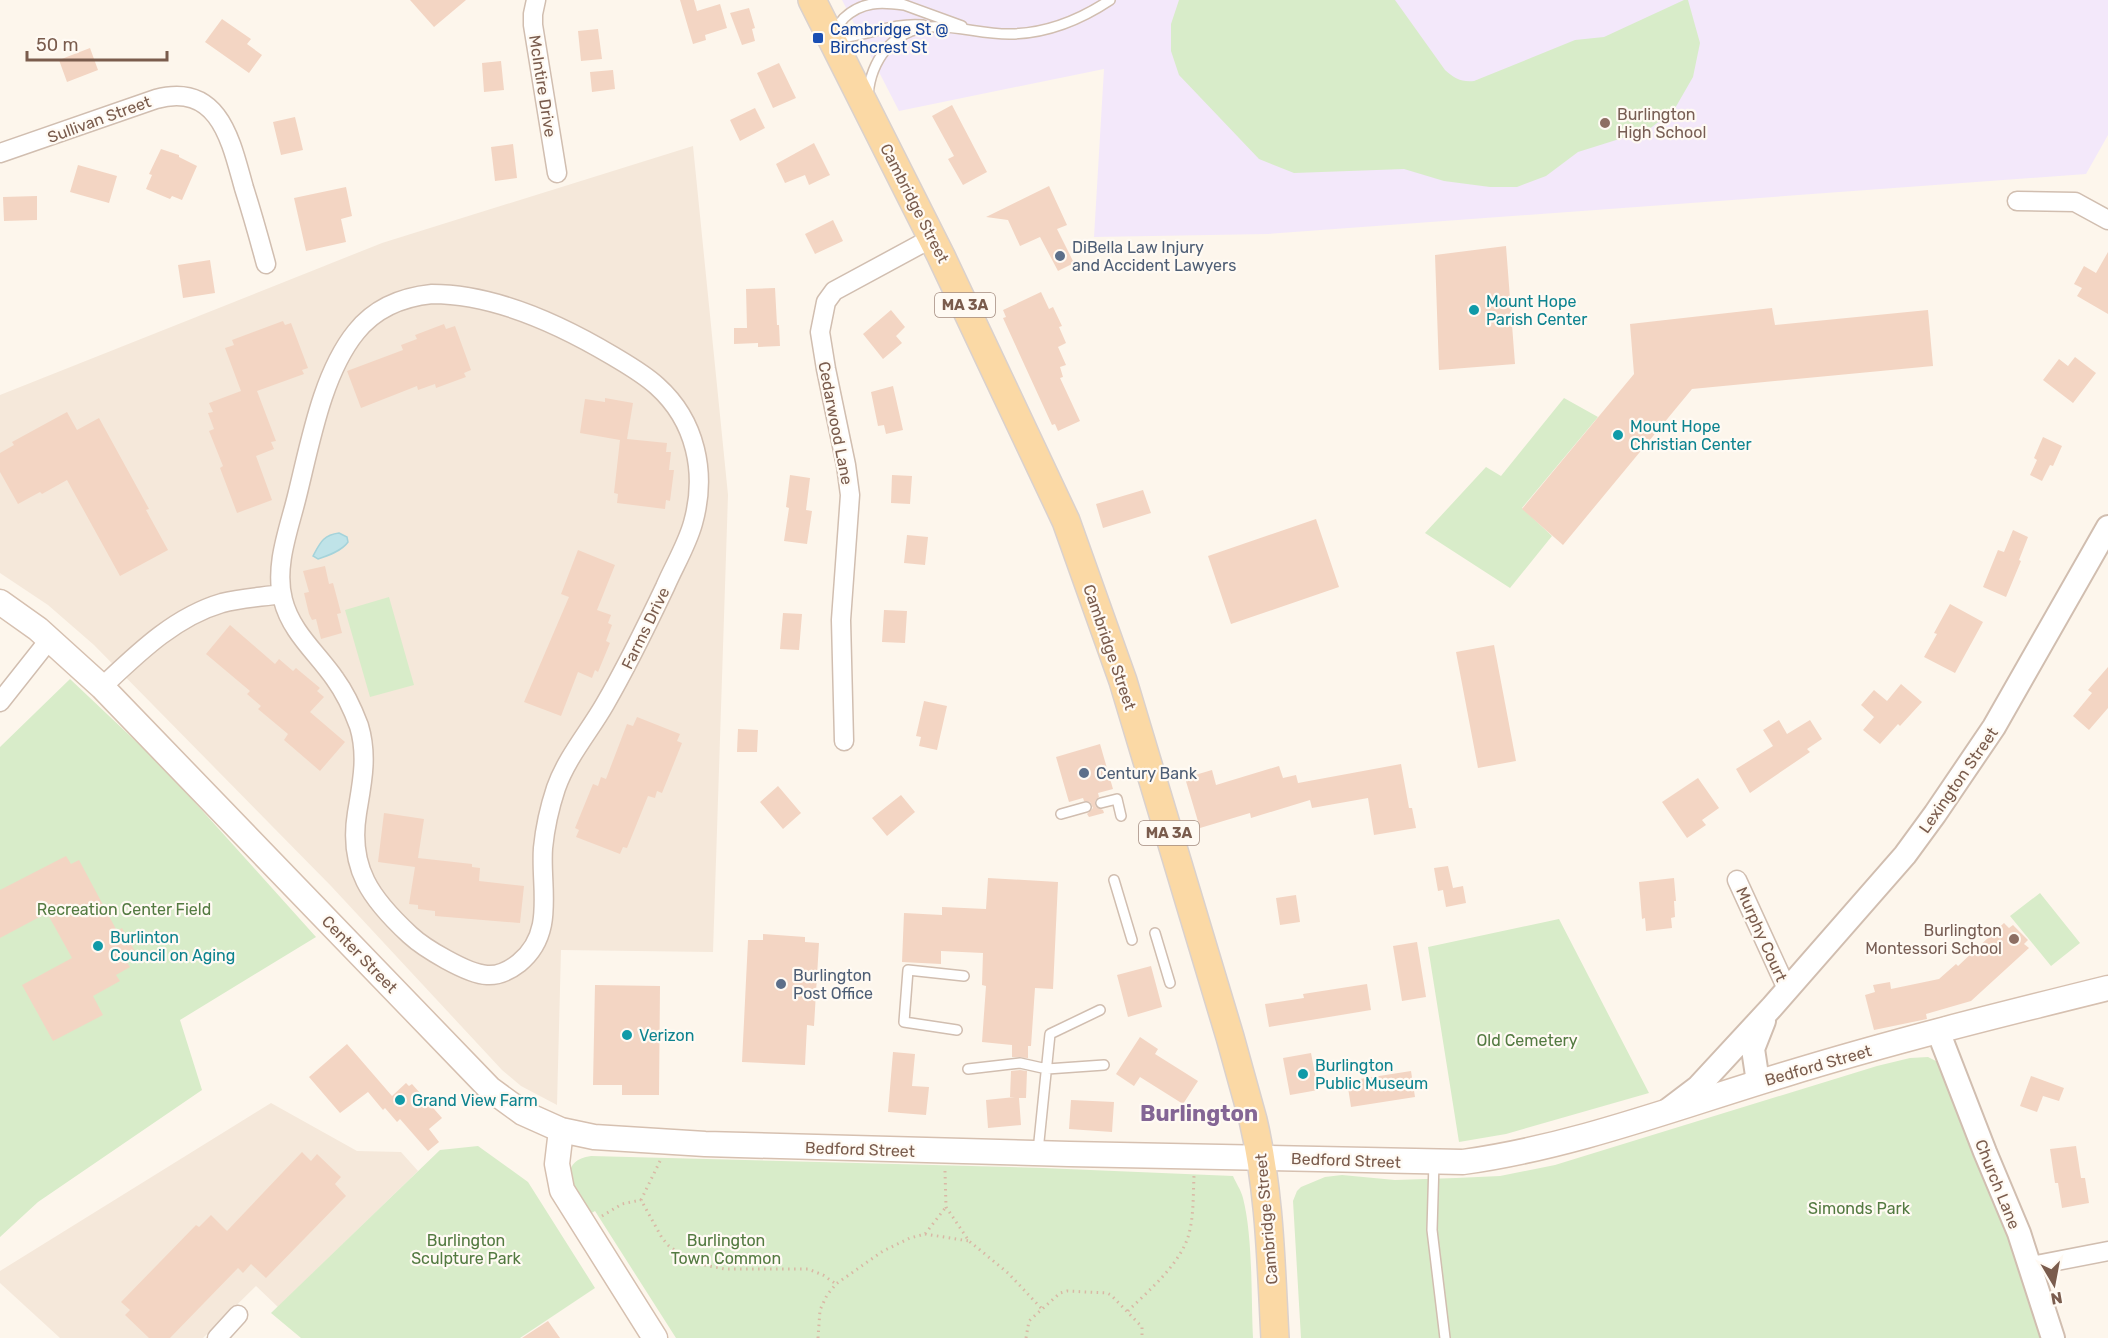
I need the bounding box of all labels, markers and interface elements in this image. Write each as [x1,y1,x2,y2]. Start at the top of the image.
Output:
place label: Cambridge St @ Birchcrest St [830,20,949,57]
scale bar [27,24,166,62]
marker: Cambridge St @ Birchcrest St [811,31,825,45]
text: 50 m [36,34,79,56]
street label: McIntire Drive [525,34,560,138]
street label: Sullivan Street [45,92,153,147]
place label: Burlington High School [1617,105,1706,142]
marker: Burlington High School [1598,116,1612,130]
street label: Cambridge Street [876,140,953,266]
place label: DiBella Law Injury and Accident Lawyers [1072,238,1236,275]
marker: DiBella Law Injury and Accident Lawyers [1053,249,1067,263]
place label: Mount Hope Parish Center [1486,292,1587,329]
road number: MA 3A [935,293,995,317]
marker: Mount Hope Parish Center [1467,303,1481,317]
street label: Cedarwood Lane [814,360,857,486]
place label: Mount Hope Christian Center [1630,417,1752,454]
marker: Mount Hope Christian Center [1611,428,1625,442]
street label: Cambridge Street [1079,582,1140,712]
street label: Farms Drive [617,584,673,672]
street label: Lexington Street [1915,724,2002,837]
place label: Century Bank [1096,764,1198,783]
marker: Century Bank [1077,766,1091,780]
road number: MA 3A [1139,821,1199,845]
street label: Murphy Court [1732,884,1791,984]
park label: Recreation Center Field [37,900,211,919]
street label: Center Street [318,912,401,997]
place label: Burlington Montessori School [1865,921,2002,958]
place label: Burlinton Council on Aging [110,928,235,965]
marker: Burlington Montessori School [2007,932,2021,946]
marker: Burlinton Council on Aging [91,939,105,953]
place label: Burlington Post Office [793,966,873,1003]
marker: Burlington Post Office [774,977,788,991]
place label: Verizon [639,1026,694,1045]
marker: Verizon [620,1028,634,1042]
park label: Old Cemetery [1476,1031,1578,1050]
street label: Bedford Street [1763,1041,1874,1090]
place label: Burlington Public Museum [1315,1056,1428,1093]
marker: Burlington Public Museum [1296,1067,1310,1081]
place label: Grand View Farm [412,1091,538,1110]
marker: Grand View Farm [393,1093,407,1107]
district label: Burlington [1140,1100,1258,1127]
street label: Church Lane [1971,1137,2024,1232]
street label: Bedford Street [805,1138,915,1161]
street label: Bedford Street [1291,1149,1401,1172]
street label: Cambridge Street [1251,1153,1282,1285]
park label: Simonds Park [1808,1199,1911,1218]
park label: Burlington Sculpture Park [411,1231,522,1268]
park label: Burlington Town Common [671,1231,781,1268]
north arrow [2024,1254,2084,1314]
text: N [2049,1288,2064,1309]

